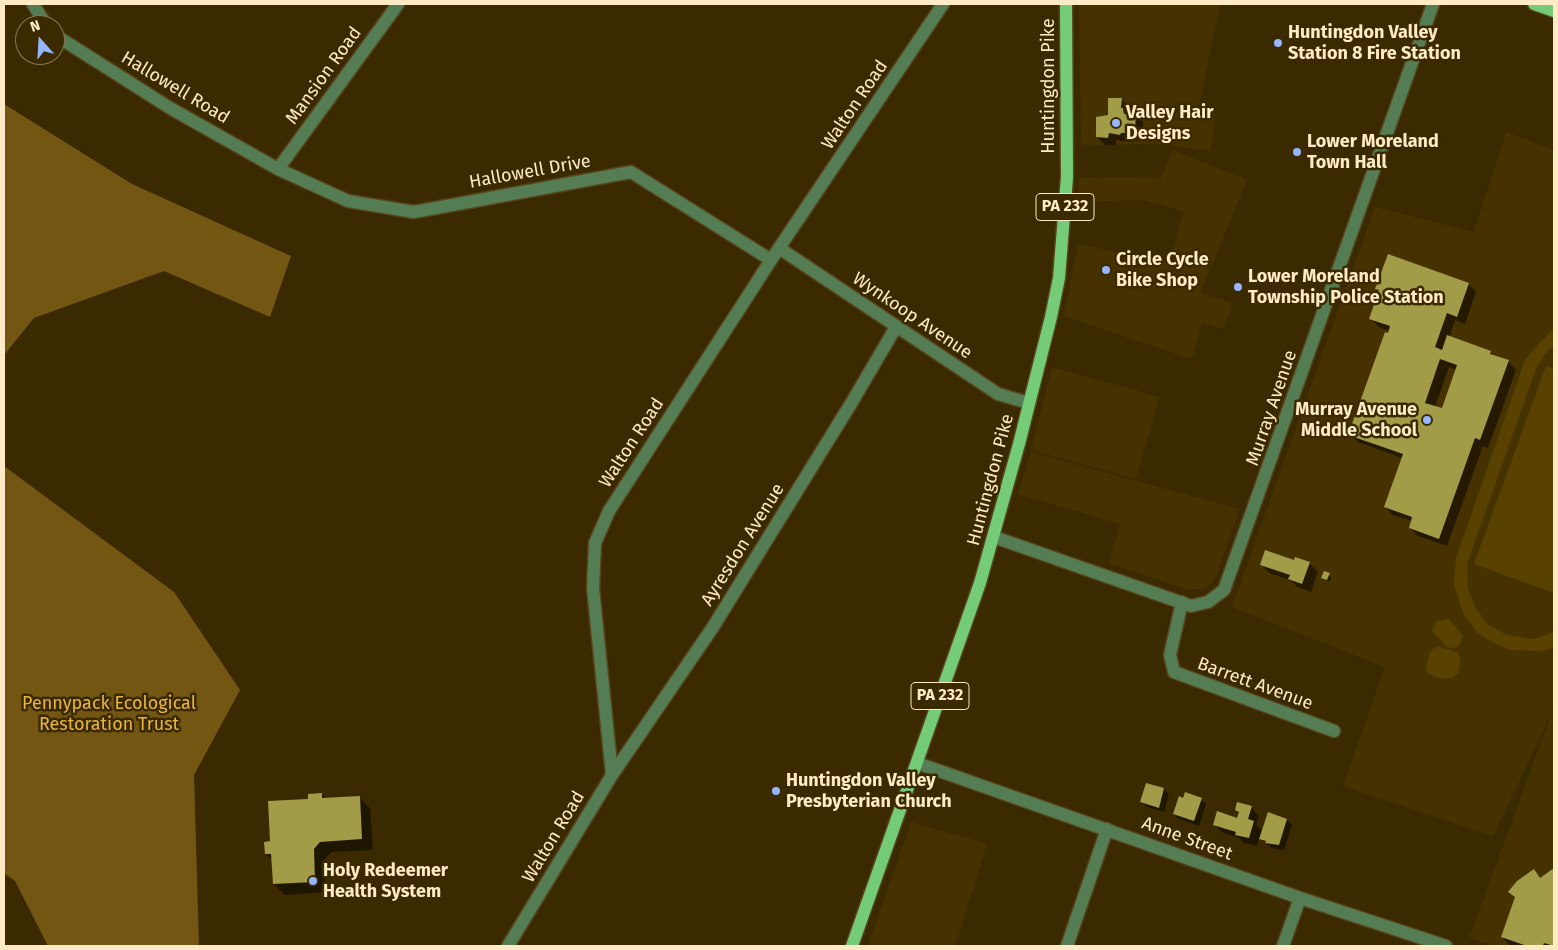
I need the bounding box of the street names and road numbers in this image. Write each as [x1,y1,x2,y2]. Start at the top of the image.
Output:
street label: Huntingdon Pike [1038,18,1060,154]
street label: Mansion Road [281,23,367,129]
street label: Hallowell Road [117,47,233,129]
street label: Walton Road [817,56,893,154]
street label: Hallowell Drive [468,151,592,193]
road number: PA 232 [1036,193,1094,220]
street label: Wynkoop Avenue [848,268,976,364]
street label: Murray Avenue [1242,347,1302,469]
street label: Walton Road [595,394,669,492]
street label: Huntingdon Pike [963,412,1019,548]
street label: Ayresdon Avenue [697,480,789,610]
street label: Barrett Avenue [1194,653,1316,715]
road number: PA 232 [911,682,969,709]
street label: Walton Road [518,787,590,887]
street label: Anne Street [1139,813,1235,865]

